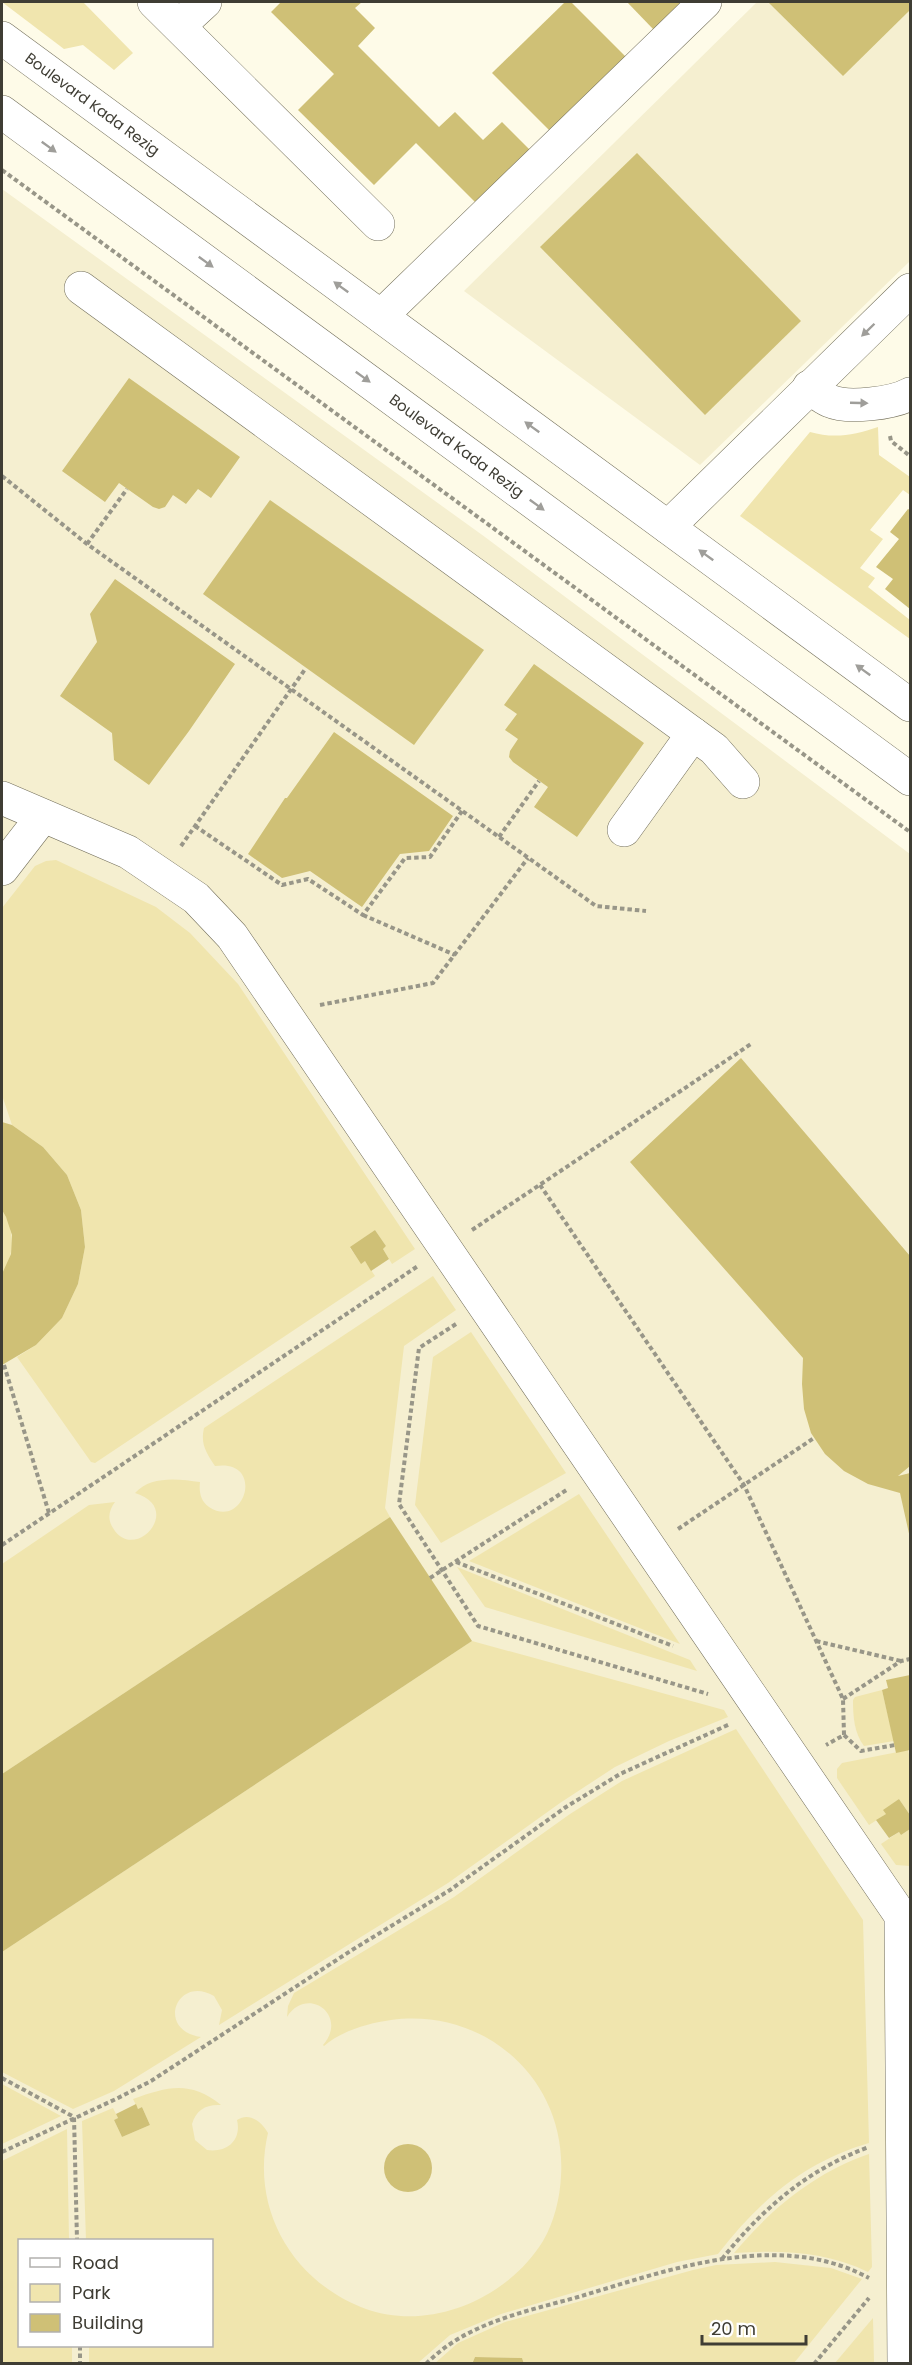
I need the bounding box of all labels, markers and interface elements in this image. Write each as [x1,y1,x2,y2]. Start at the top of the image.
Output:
street label: Boulevard Kada Rezig [21,47,164,160]
one-way arrow [40,141,56,153]
one-way arrow [197,256,213,268]
one-way arrow [333,281,348,293]
one-way arrow [862,323,876,337]
one-way arrow [356,371,371,383]
street label: Boulevard Kada Rezig [385,389,528,502]
one-way arrow [849,399,868,408]
one-way arrow [524,421,540,433]
one-way arrow [529,499,545,511]
one-way arrow [698,549,714,561]
one-way arrow [856,664,872,676]
legend [18,2239,213,2347]
text: Road [72,2250,119,2275]
text: Park [72,2280,111,2305]
scale bar [702,2308,806,2346]
text: Building [72,2310,144,2335]
text: 20 m [711,2316,756,2341]

